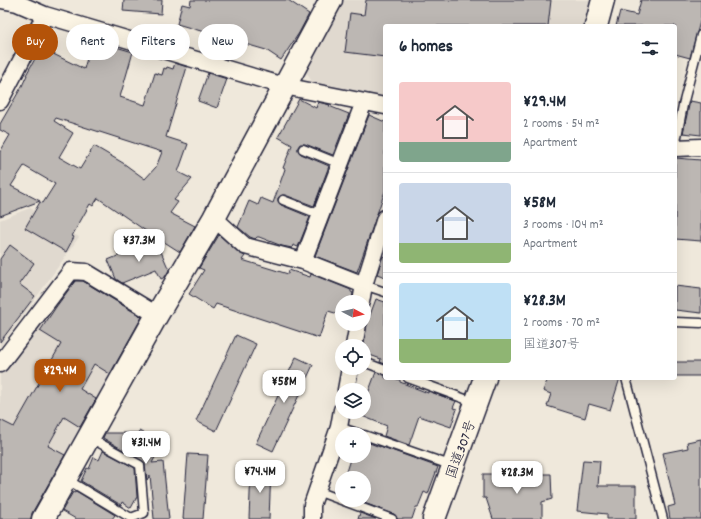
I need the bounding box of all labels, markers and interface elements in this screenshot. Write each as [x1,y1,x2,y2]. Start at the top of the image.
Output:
chip: Buy [12,24,58,60]
chip: Rent [66,24,119,60]
chip: Filters [127,24,190,60]
chip: New [198,24,248,60]
text: 6 homes [399,36,453,60]
icon: filters [639,37,661,59]
text: ¥29.4M [523,91,566,115]
icon: home [431,98,479,146]
text: 2 rooms · 54 m² [523,115,599,134]
text: Apartment [523,134,577,153]
text: ¥58M [523,192,556,216]
icon: home [431,199,479,247]
text: 3 rooms · 104 m² [523,216,603,235]
pin: ¥37.3M [106,229,172,263]
text: ¥37.3M [123,232,155,251]
text: Apartment [523,235,577,254]
text: ¥28.3M [523,290,566,314]
north arrow [335,295,371,331]
map controls [335,295,371,507]
icon: home [431,299,479,347]
text: 2 rooms · 70 m² [523,314,600,333]
text: 国道307号 [523,336,580,355]
button: locate [335,339,371,375]
pin: ¥29.4M [27,359,93,393]
text: ¥29.4M [43,362,77,381]
pin: ¥58M [260,370,308,404]
text: ¥58M [271,373,297,392]
button: layers [335,383,371,419]
street label: 国道307号 [442,418,482,482]
button: + [335,427,371,463]
pin: ¥31.4M [113,431,179,465]
text: ¥31.4M [131,434,161,453]
pin: ¥74.4M [227,460,293,494]
pin: ¥28.3M [484,461,550,495]
text: ¥74.4M [244,463,276,482]
text: ¥28.3M [501,464,533,483]
button: − [335,471,371,507]

